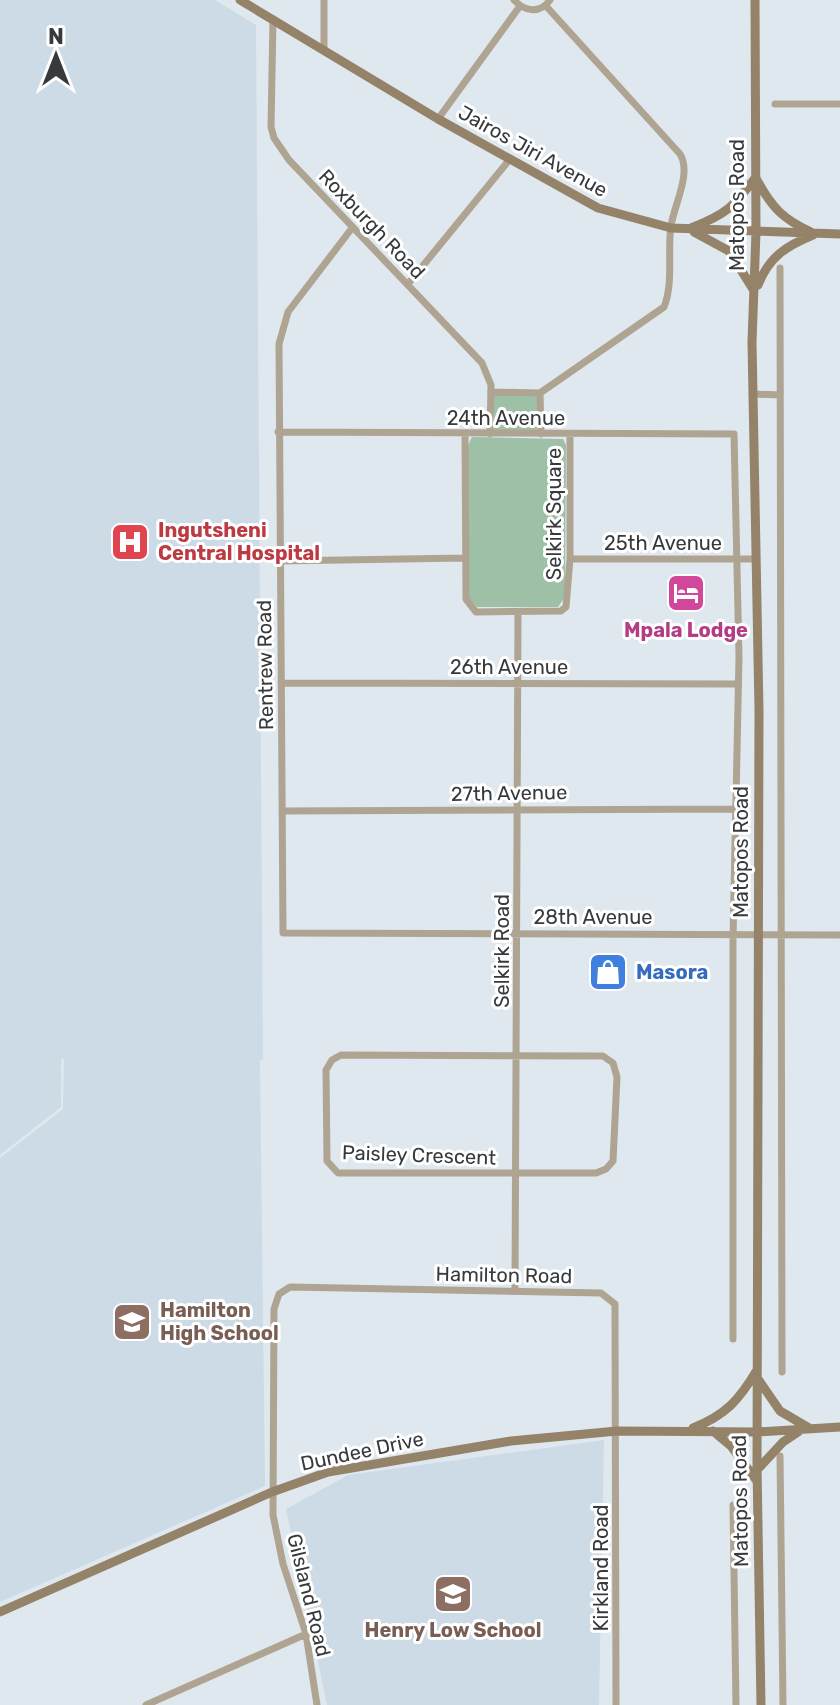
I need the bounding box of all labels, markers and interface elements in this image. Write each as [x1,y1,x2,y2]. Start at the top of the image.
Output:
north arrow [16,16,96,96]
text: N [48,23,64,50]
street label: Jairos Jiri Avenue [454,100,612,202]
street label: Matopos Road [725,139,749,271]
street label: Roxburgh Road [314,164,430,284]
street label: 24th Avenue [447,406,565,430]
street label: Selkirk Square [542,448,566,580]
place label: Ingutsheni Central Hospital [158,518,320,565]
hospital icon: Ingutsheni Central Hospital [109,521,151,563]
street label: 25th Avenue [604,531,722,555]
hotel icon: Mpala Lodge [665,572,707,614]
street label: Rentrew Road [252,600,278,730]
place label: Mpala Lodge [624,618,748,642]
street label: 26th Avenue [450,655,568,679]
street label: 27th Avenue [451,780,567,806]
street label: Matopos Road [729,786,753,918]
street label: Selkirk Road [490,894,514,1008]
street label: 28th Avenue [534,905,652,929]
shop icon: Masora [587,951,629,993]
place label: Masora [636,960,708,984]
street label: Paisley Crescent [342,1140,497,1170]
street label: Hamilton Road [436,1262,572,1288]
place label: Hamilton High School [160,1298,279,1345]
school or university icon: Hamilton High School [111,1301,153,1343]
street label: Dundee Drive [298,1426,426,1476]
street label: Matopos Road [727,1435,753,1567]
street label: Kirkland Road [589,1505,613,1632]
street label: Gilsland Road [282,1531,336,1659]
school or university icon: Henry Low School [432,1573,474,1615]
place label: Henry Low School [365,1618,541,1642]

